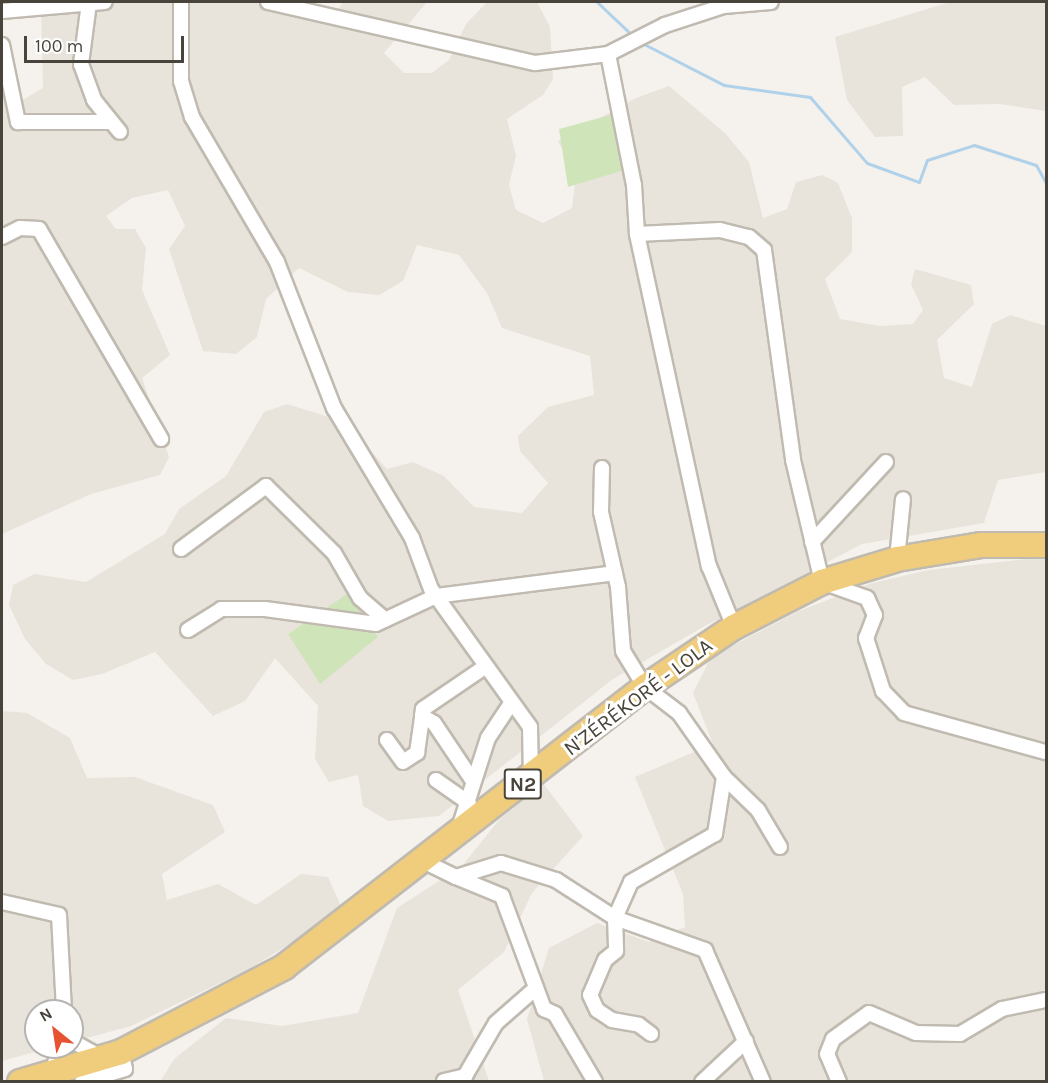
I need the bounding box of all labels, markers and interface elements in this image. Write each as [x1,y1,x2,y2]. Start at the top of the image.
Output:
scale bar [27,24,188,62]
text: 100 m [35,35,83,57]
street label: N'ZÉRÉKORÉ - LOLA [559,633,717,761]
road number: N2 [504,767,542,801]
north arrow [24,999,84,1059]
text: N [36,1004,55,1026]

